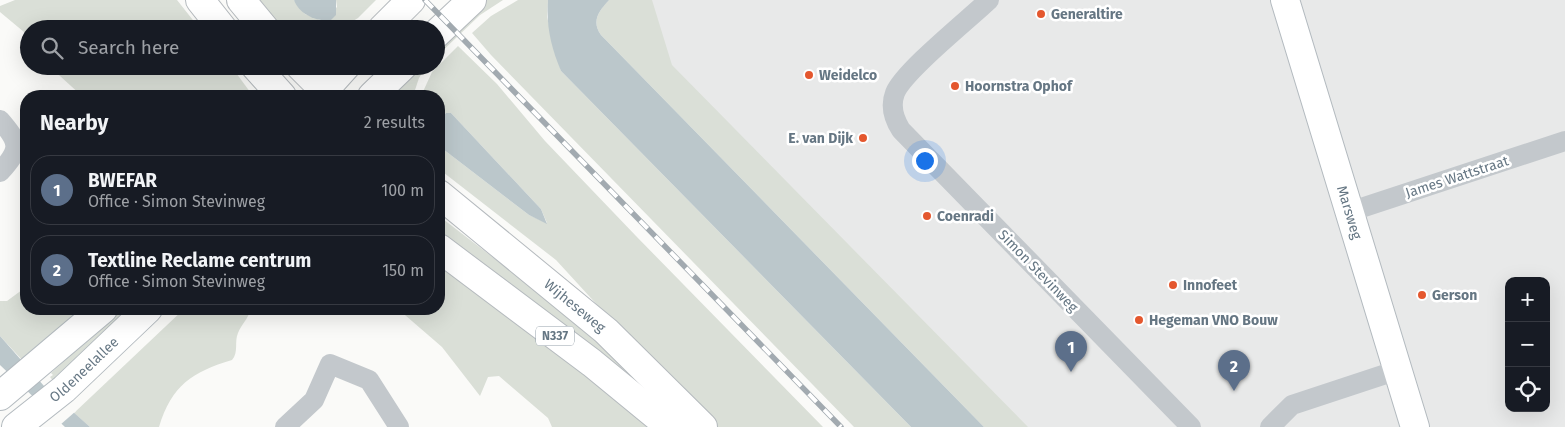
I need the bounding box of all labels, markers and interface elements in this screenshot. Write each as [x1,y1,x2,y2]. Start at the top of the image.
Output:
place label: Generaltire [1051,6,1123,23]
marker: Generaltire [1035,8,1047,20]
search box [20,20,445,75]
icon: search [38,34,66,62]
text: Search here [78,36,179,59]
place label: Weidelco [819,67,877,84]
marker: Weidelco [803,69,815,81]
place label: Hoornstra Ophof [965,78,1074,95]
marker: Hoornstra Ophof [949,80,961,92]
text: Nearby [40,110,108,136]
text: 2 results [364,113,425,132]
place label: E. van Dijk [788,130,853,147]
marker: E. van Dijk [857,132,869,144]
your location [912,148,938,174]
street label: James Wattstraat [1403,152,1512,202]
text: BWEFAR [88,169,157,192]
text: 1 [53,181,61,200]
text: 100 m [381,181,424,200]
street label: Marsweg [1333,184,1366,242]
text: Office · Simon Stevinweg [88,192,265,211]
place label: Coenradi [937,208,994,225]
marker: Coenradi [921,210,933,222]
street label: Simon Stevinweg [994,226,1082,316]
text: Textline Reclame centrum [88,249,311,272]
text: 2 [53,261,61,280]
text: 150 m [382,261,424,280]
text: Office · Simon Stevinweg [88,272,265,291]
street label: Wijheseweg [541,275,610,336]
place label: Innofeet [1183,277,1238,294]
map controls [1505,277,1550,412]
button: + [1505,277,1550,322]
marker: Innofeet [1167,279,1179,291]
place label: Gerson [1432,287,1477,304]
marker: Gerson [1416,289,1428,301]
place label: Hegeman VNO Bouw [1149,312,1278,329]
marker: Hegeman VNO Bouw [1133,314,1145,326]
button: − [1505,322,1550,367]
road number: N337 [536,326,574,346]
pin: 1 [1055,331,1087,372]
street label: Oldeneelallee [46,333,122,406]
pin: 2 [1218,350,1250,391]
button: locate [1505,367,1550,412]

